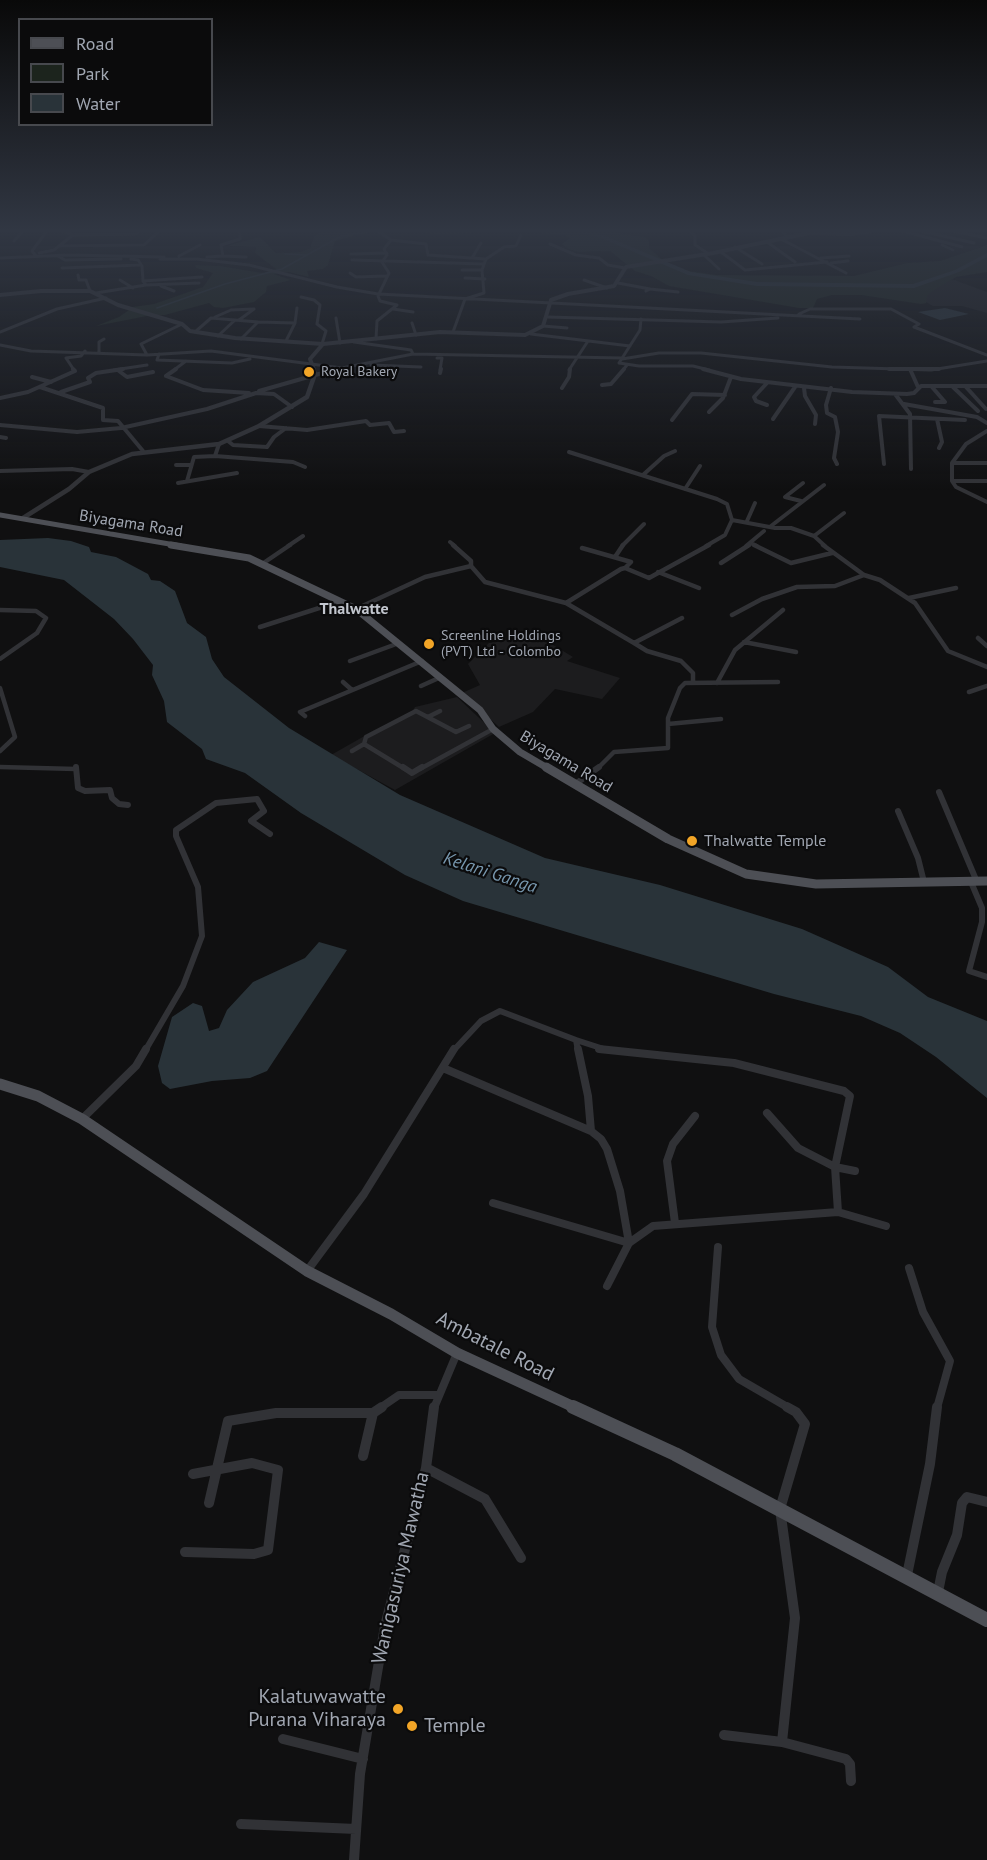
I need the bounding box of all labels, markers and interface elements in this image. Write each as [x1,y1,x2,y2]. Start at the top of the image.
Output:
legend [18,18,213,126]
text: Road [76,32,114,55]
text: Park [76,62,109,85]
text: Water [76,92,120,115]
place label: Royal Bakery [321,364,397,380]
marker: Royal Bakery [302,365,316,379]
street label: Biyagama Road [78,506,184,542]
district label: Thalwatte [319,599,389,619]
place label: Screenline Holdings (PVT) Ltd - Colombo [441,628,561,660]
marker: Screenline Holdings (PVT) Ltd - Colombo [422,637,436,651]
street label: Biyagama Road [516,727,616,797]
place label: Thalwatte Temple [704,831,826,851]
marker: Thalwatte Temple [685,834,699,848]
water label: Kelani Ganga [440,848,540,898]
street label: Ambatale Road [432,1307,558,1387]
street label: Wanigasuriya Mawatha [367,1470,435,1666]
place label: Kalatuwawatte Purana Viharaya [248,1685,386,1732]
marker: Kalatuwawatte Purana Viharaya [391,1702,405,1716]
place label: Temple [424,1714,486,1738]
marker: Temple [405,1719,419,1733]

